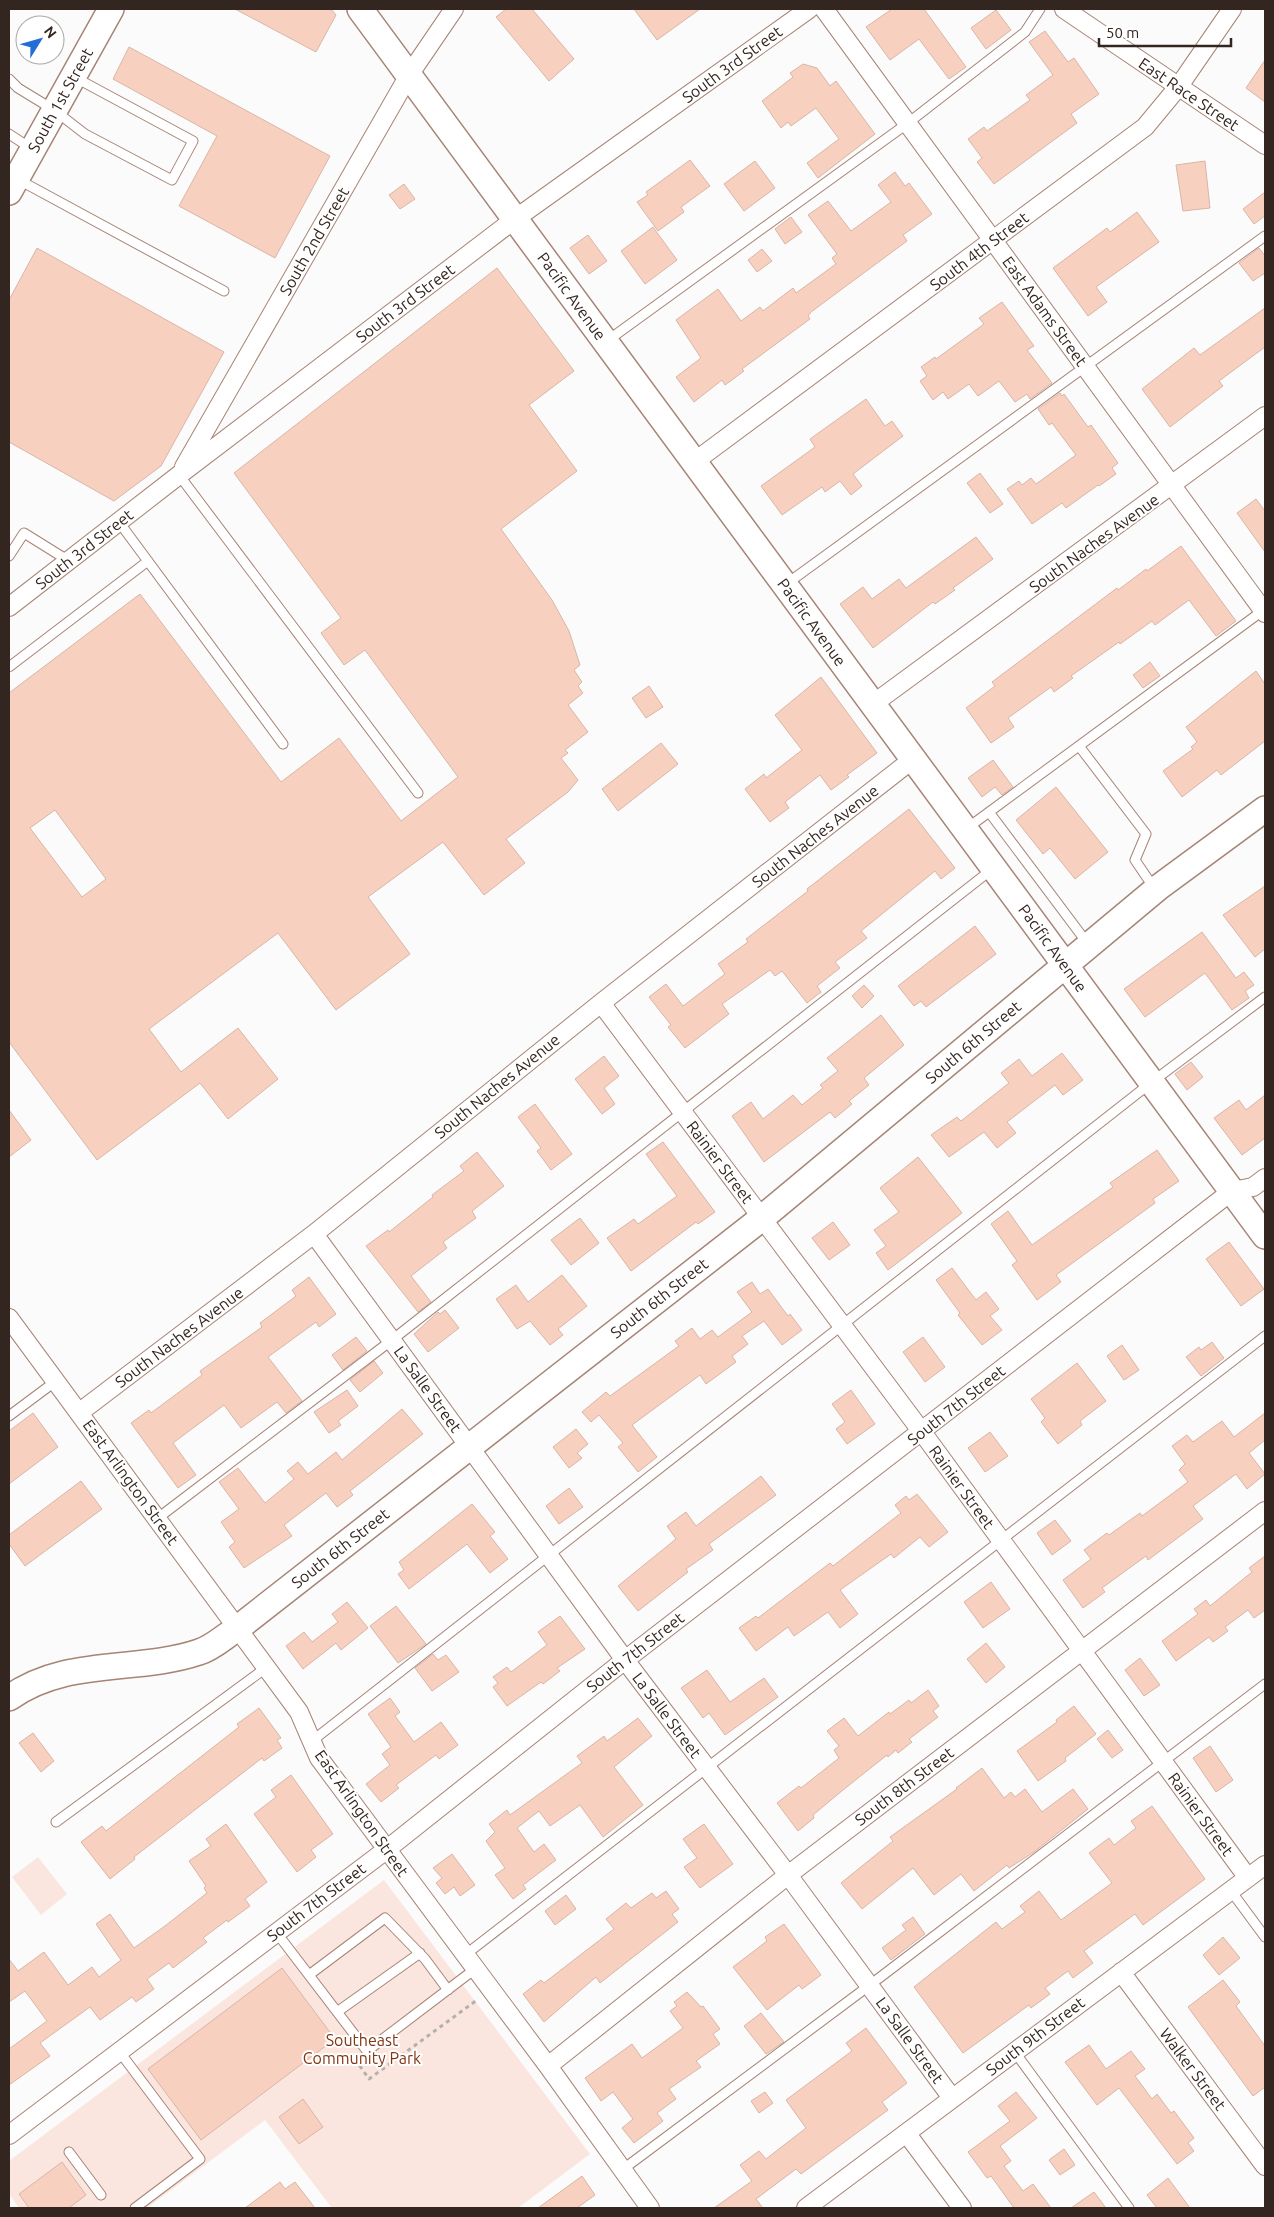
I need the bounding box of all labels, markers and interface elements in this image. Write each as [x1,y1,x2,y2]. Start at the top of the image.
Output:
north arrow [15,15,65,65]
scale bar [1099,15,1232,47]
street label: South 3rd Street [679,21,786,106]
text: N [41,23,60,41]
text: 50 m [1106,24,1139,41]
street label: South 1st Street [24,44,96,155]
street label: East Race Street [1136,54,1243,135]
street label: South 2nd Street [276,183,353,298]
street label: South 4th Street [926,208,1032,294]
street label: Pacific Avenue [534,249,610,343]
street label: East Adams Street [999,253,1091,370]
street label: South 3rd Street [352,260,458,346]
street label: South Naches Avenue [1026,490,1162,596]
street label: South 3rd Street [32,505,137,593]
street label: Pacific Avenue [774,575,850,669]
street label: South Naches Avenue [748,781,882,891]
street label: Pacific Avenue [1015,901,1091,995]
street label: South 6th Street [922,996,1025,1087]
street label: South Naches Avenue [431,1030,563,1142]
street label: Rainier Street [683,1117,757,1207]
street label: South 6th Street [607,1254,712,1342]
street label: South Naches Avenue [111,1283,247,1391]
street label: La Salle Street [391,1342,466,1436]
street label: South 7th Street [904,1361,1009,1449]
street label: East Arlington Street [80,1416,183,1549]
street label: Rainier Street [926,1442,999,1533]
street label: South 6th Street [288,1504,393,1592]
street label: South 7th Street [583,1608,688,1696]
street label: La Salle Street [629,1669,705,1762]
street label: South 8th Street [851,1743,957,1829]
street label: East Arlington Street [312,1746,413,1880]
street label: Rainier Street [1165,1769,1238,1860]
street label: South 7th Street [263,1859,369,1945]
street label: La Salle Street [873,1993,948,2087]
street label: South 9th Street [982,1993,1088,2079]
street label: Walker Street [1156,2024,1230,2114]
park label: Southeast Community Park [303,2031,421,2067]

